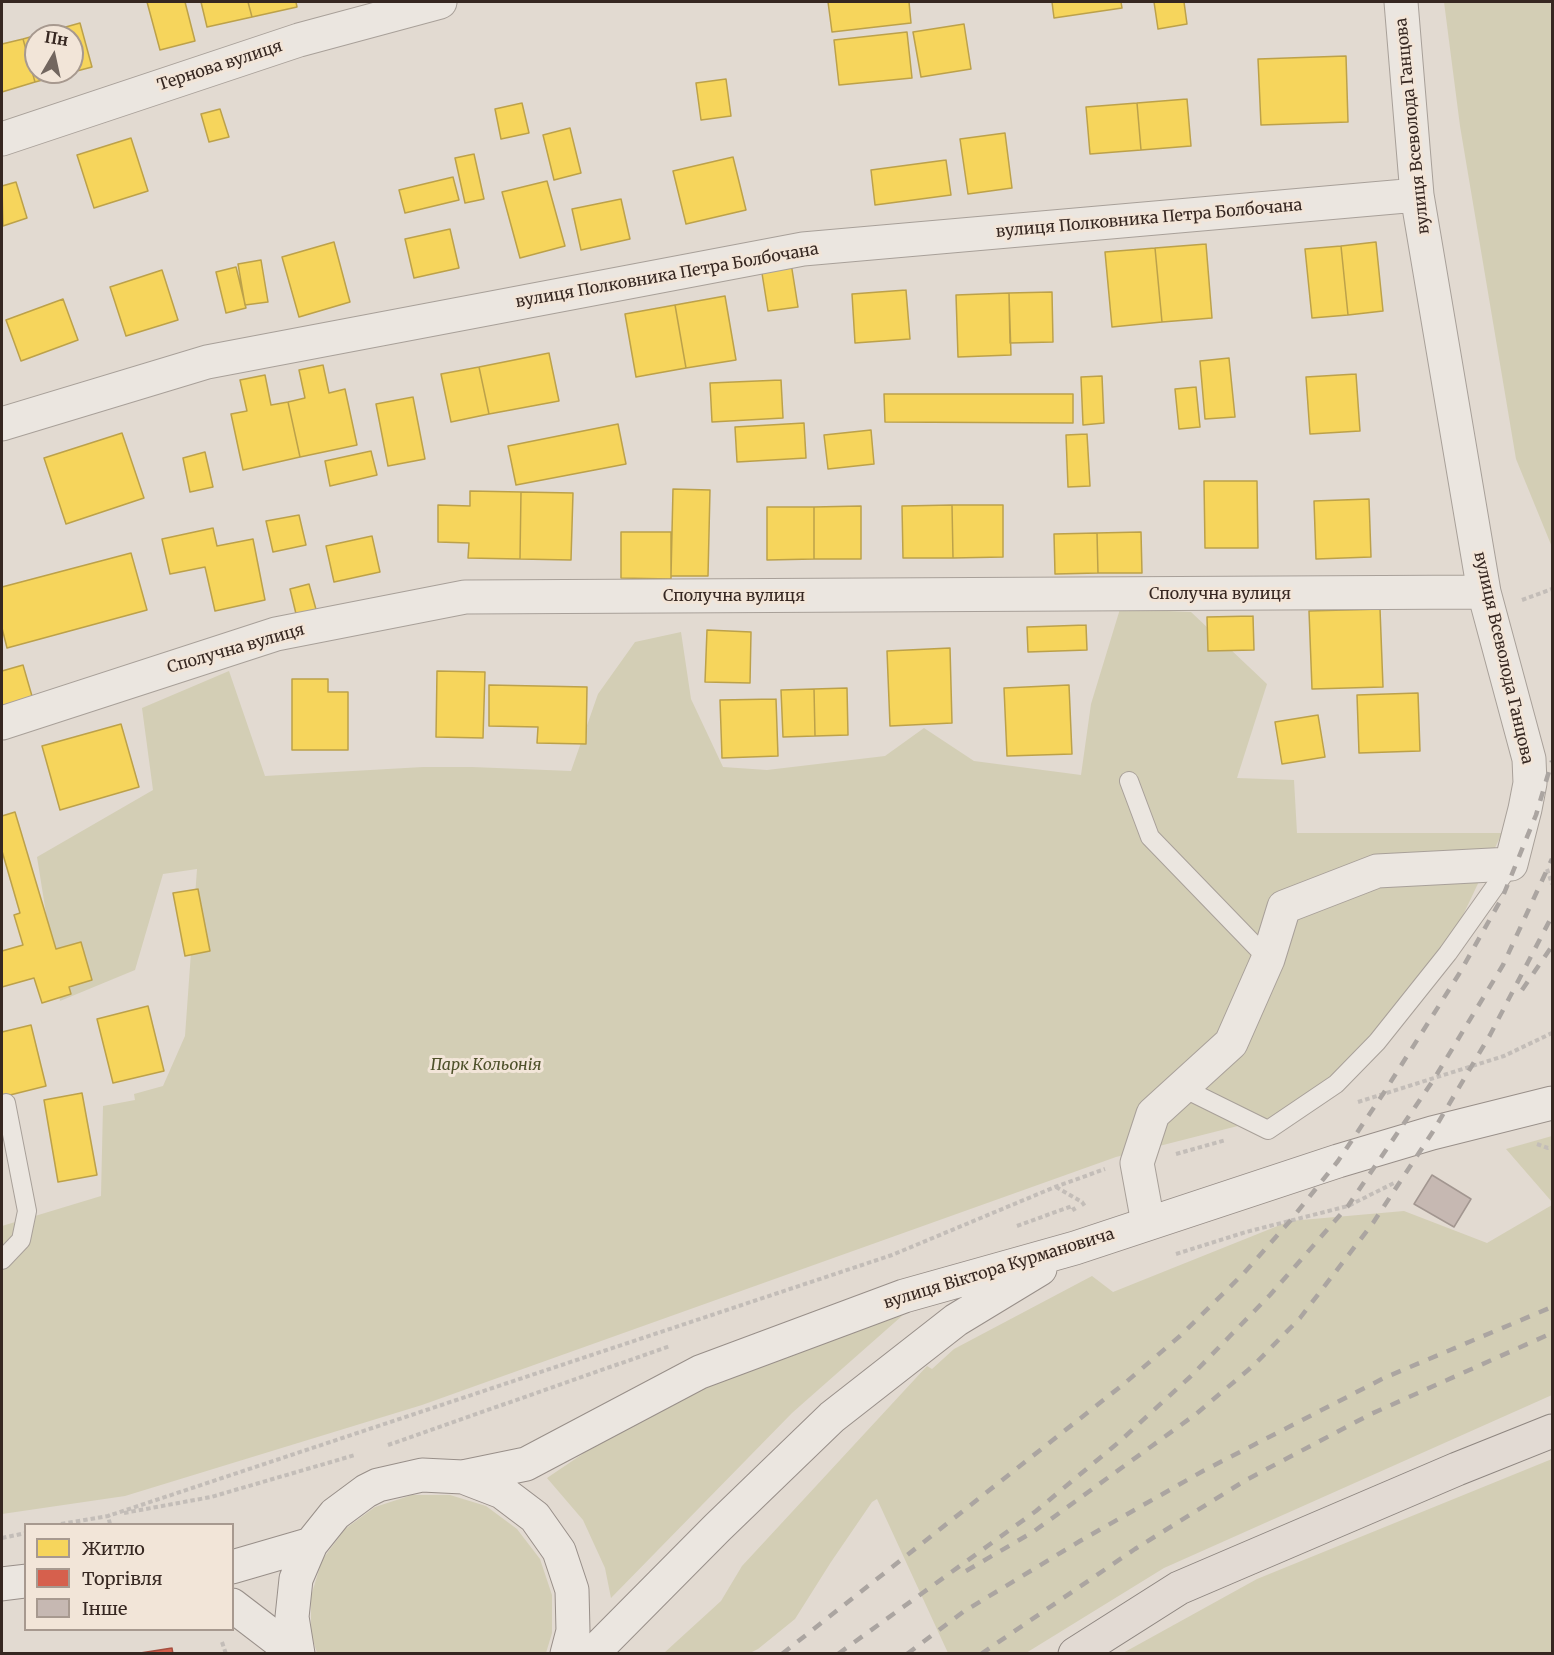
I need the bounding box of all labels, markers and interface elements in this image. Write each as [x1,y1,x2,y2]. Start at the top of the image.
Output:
street label: вулиця Всеволода Ганцова [1392,17,1434,235]
north arrow [24,24,84,84]
text: Пн [43,26,70,50]
street label: Тернова вулиця [155,37,285,95]
street label: вулиця Полковника Петра Болбочана [995,196,1303,242]
street label: вулиця Полковника Петра Болбочана [514,240,820,312]
street label: вулиця Всеволода Ганцова [1469,550,1537,766]
street label: Сполучна вулиця [1149,584,1291,604]
street label: Сполучна вулиця [663,586,805,606]
street label: Сполучна вулиця [165,620,307,678]
park label: Парк Кольонія [431,1055,541,1075]
street label: вулиця Віктора Курмановича [881,1225,1117,1313]
legend [24,1523,234,1631]
text: Житло [82,1537,145,1560]
text: Торгівля [82,1567,162,1590]
text: Інше [82,1597,127,1620]

